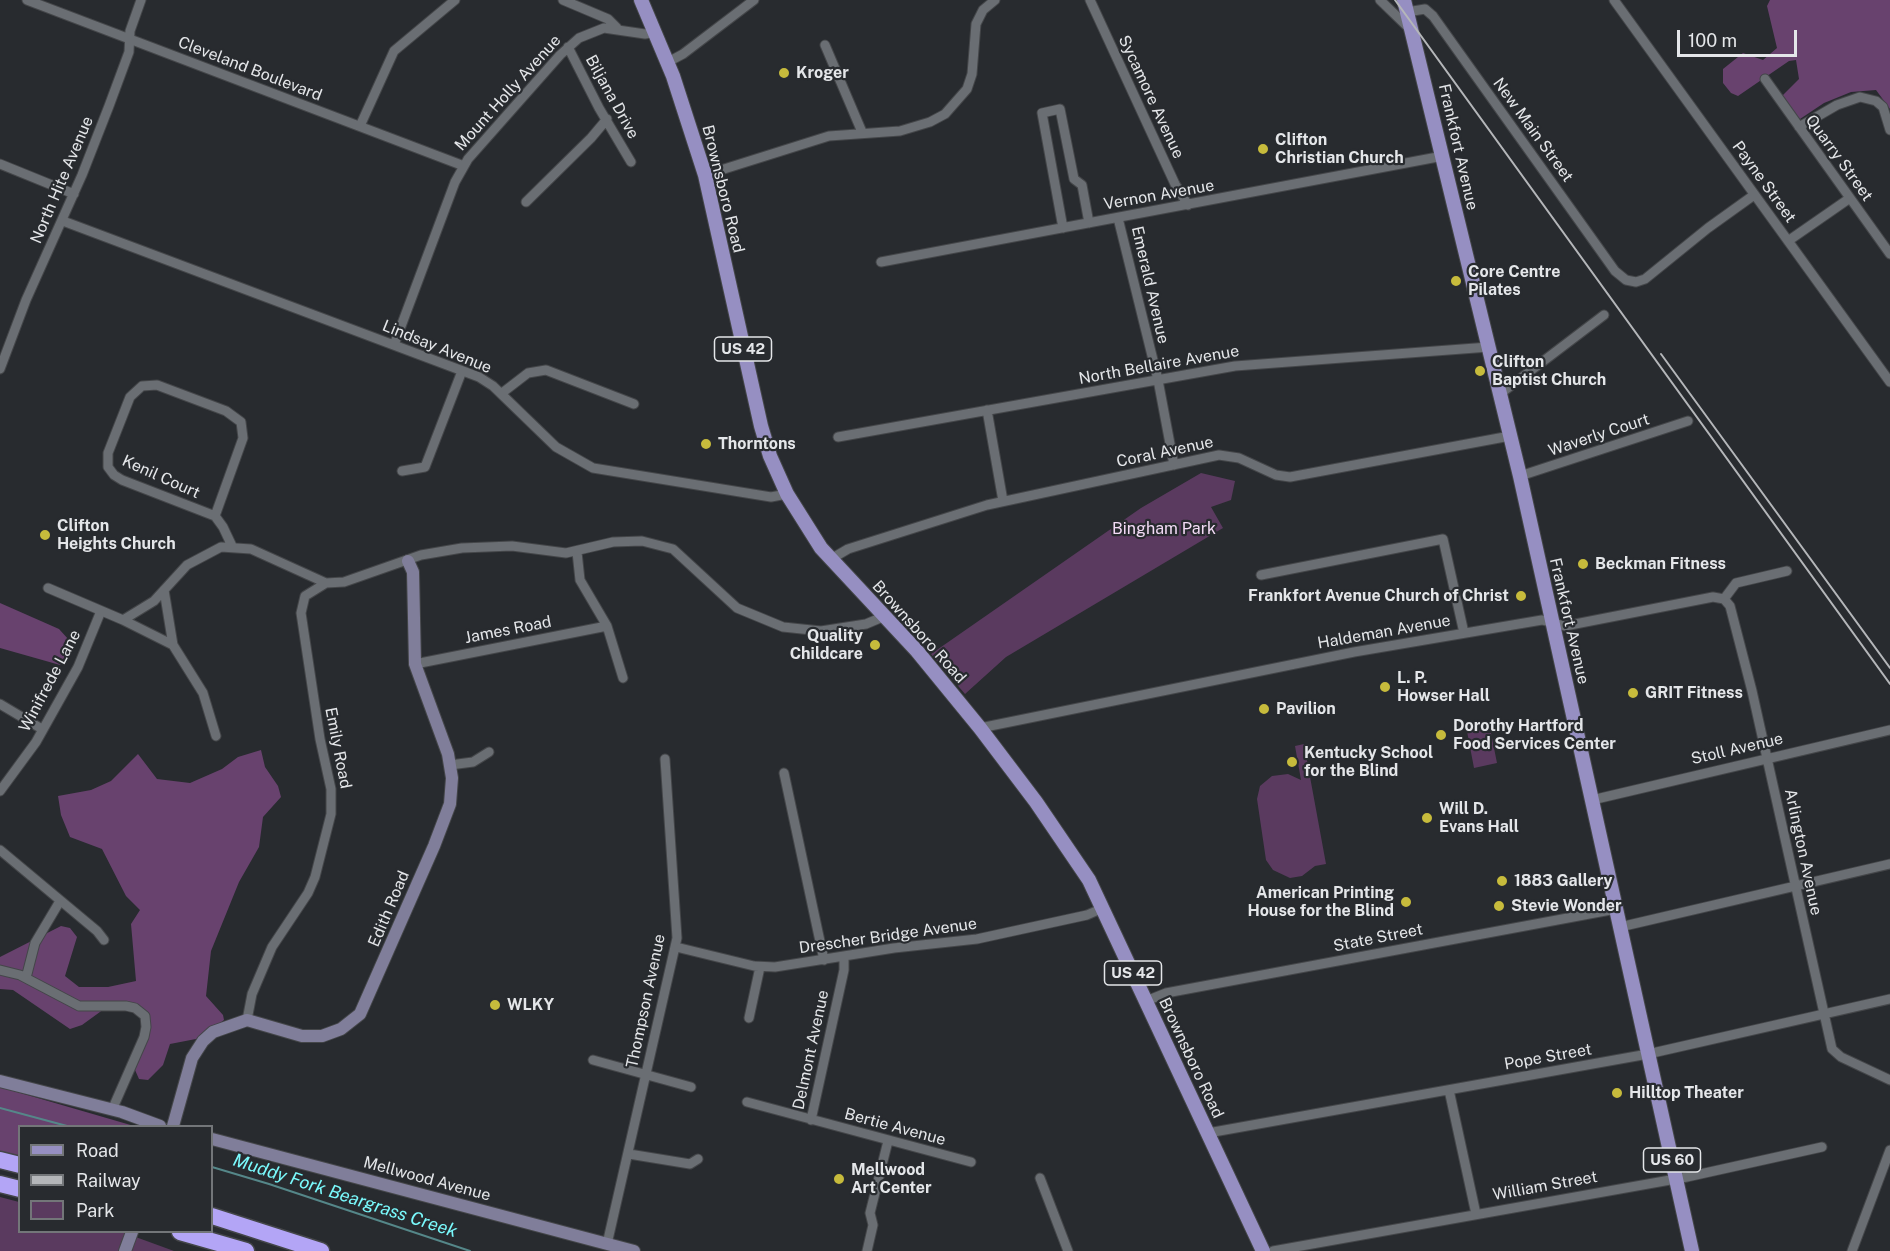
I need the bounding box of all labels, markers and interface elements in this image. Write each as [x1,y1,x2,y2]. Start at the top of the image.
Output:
scale bar [1680,18,1800,56]
text: 100 m [1688,30,1737,51]
street label: Mount Holly Avenue [451,31,565,155]
street label: Sycamore Avenue [1114,32,1188,162]
street label: Cleveland Boulevard [175,33,325,105]
street label: Biljana Drive [581,52,643,142]
place label: Kroger [796,63,849,83]
marker: Kroger [777,66,791,80]
street label: New Main Street [1489,74,1577,186]
street label: Frankfort Avenue [1434,82,1482,212]
street label: Quarry Street [1801,111,1877,205]
street label: North Hite Avenue [26,113,98,247]
street label: Brownsboro Road [698,123,748,255]
place label: Clifton Christian Church [1275,130,1404,168]
street label: Payne Street [1728,137,1800,227]
marker: Clifton Christian Church [1256,142,1270,156]
street label: Vernon Avenue [1102,176,1216,214]
street label: Emerald Avenue [1127,224,1173,346]
place label: Core Centre Pilates [1468,262,1561,300]
marker: Core Centre Pilates [1449,274,1463,288]
street label: Lindsay Avenue [380,316,494,378]
road number: US 42 [714,337,771,361]
street label: North Bellaire Avenue [1077,341,1241,389]
place label: Clifton Baptist Church [1492,352,1606,390]
marker: Clifton Baptist Church [1473,364,1487,378]
street label: Waverly Court [1546,410,1652,460]
street label: Coral Avenue [1115,432,1215,472]
place label: Thorntons [718,434,796,454]
marker: Thorntons [699,437,713,451]
street label: Kenil Court [119,451,203,503]
place label: Clifton Heights Church [57,516,176,554]
park label: Bingham Park [1112,519,1216,539]
marker: Clifton Heights Church [38,528,52,542]
place label: Beckman Fitness [1595,554,1726,574]
street label: Frankfort Avenue [1545,556,1593,686]
marker: Beckman Fitness [1576,557,1590,571]
street label: Brownsboro Road [868,577,970,687]
place label: Frankfort Avenue Church of Christ [1248,586,1509,606]
marker: Frankfort Avenue Church of Christ [1514,589,1528,603]
street label: Haldeman Avenue [1316,611,1452,653]
street label: James Road [463,612,553,648]
place label: Quality Childcare [790,626,863,664]
street label: Winifrede Lane [15,627,85,735]
marker: Quality Childcare [868,638,882,652]
place label: L. P. Howser Hall [1397,668,1490,706]
marker: L. P. Howser Hall [1378,680,1392,694]
place label: GRIT Fitness [1645,683,1743,703]
marker: GRIT Fitness [1626,686,1640,700]
place label: Pavilion [1276,699,1336,719]
marker: Pavilion [1257,702,1271,716]
street label: Emily Road [321,706,355,790]
place label: Dorothy Hartford Food Services Center [1453,716,1616,754]
marker: Dorothy Hartford Food Services Center [1434,728,1448,742]
street label: Stoll Avenue [1689,729,1785,769]
place label: Kentucky School for the Blind [1304,743,1433,781]
marker: Kentucky School for the Blind [1285,755,1299,769]
street label: Arlington Avenue [1780,787,1826,917]
place label: Will D. Evans Hall [1439,799,1519,837]
marker: Will D. Evans Hall [1420,811,1434,825]
street label: Edith Road [364,868,414,950]
place label: 1883 Gallery [1514,871,1612,891]
marker: 1883 Gallery [1495,874,1509,888]
place label: American Printing House for the Blind [1248,883,1394,921]
marker: American Printing House for the Blind [1399,895,1413,909]
place label: Stevie Wonder [1511,896,1621,916]
marker: Stevie Wonder [1492,899,1506,913]
street label: Drescher Bridge Avenue [798,914,978,958]
street label: State Street [1332,920,1424,956]
street label: Thompson Avenue [622,932,670,1070]
road number: US 42 [1104,961,1162,985]
street label: Delmont Avenue [789,988,833,1112]
place label: WLKY [507,995,554,1015]
street label: Brownsboro Road [1155,995,1227,1121]
marker: WLKY [488,998,502,1012]
street label: Pope Street [1503,1040,1593,1074]
place label: Hilltop Theater [1629,1083,1744,1103]
marker: Hilltop Theater [1610,1086,1624,1100]
street label: Bertie Avenue [842,1104,948,1150]
legend [18,1125,213,1233]
text: Road [76,1140,119,1161]
road number: US 60 [1644,1148,1700,1172]
water label: Muddy Fork Beargrass Creek [230,1150,460,1242]
street label: Mellwood Avenue [361,1153,493,1205]
place label: Mellwood Art Center [851,1160,932,1198]
street label: William Street [1491,1167,1599,1205]
text: Railway [76,1170,141,1191]
marker: Mellwood Art Center [832,1172,846,1186]
text: Park [76,1200,114,1221]

